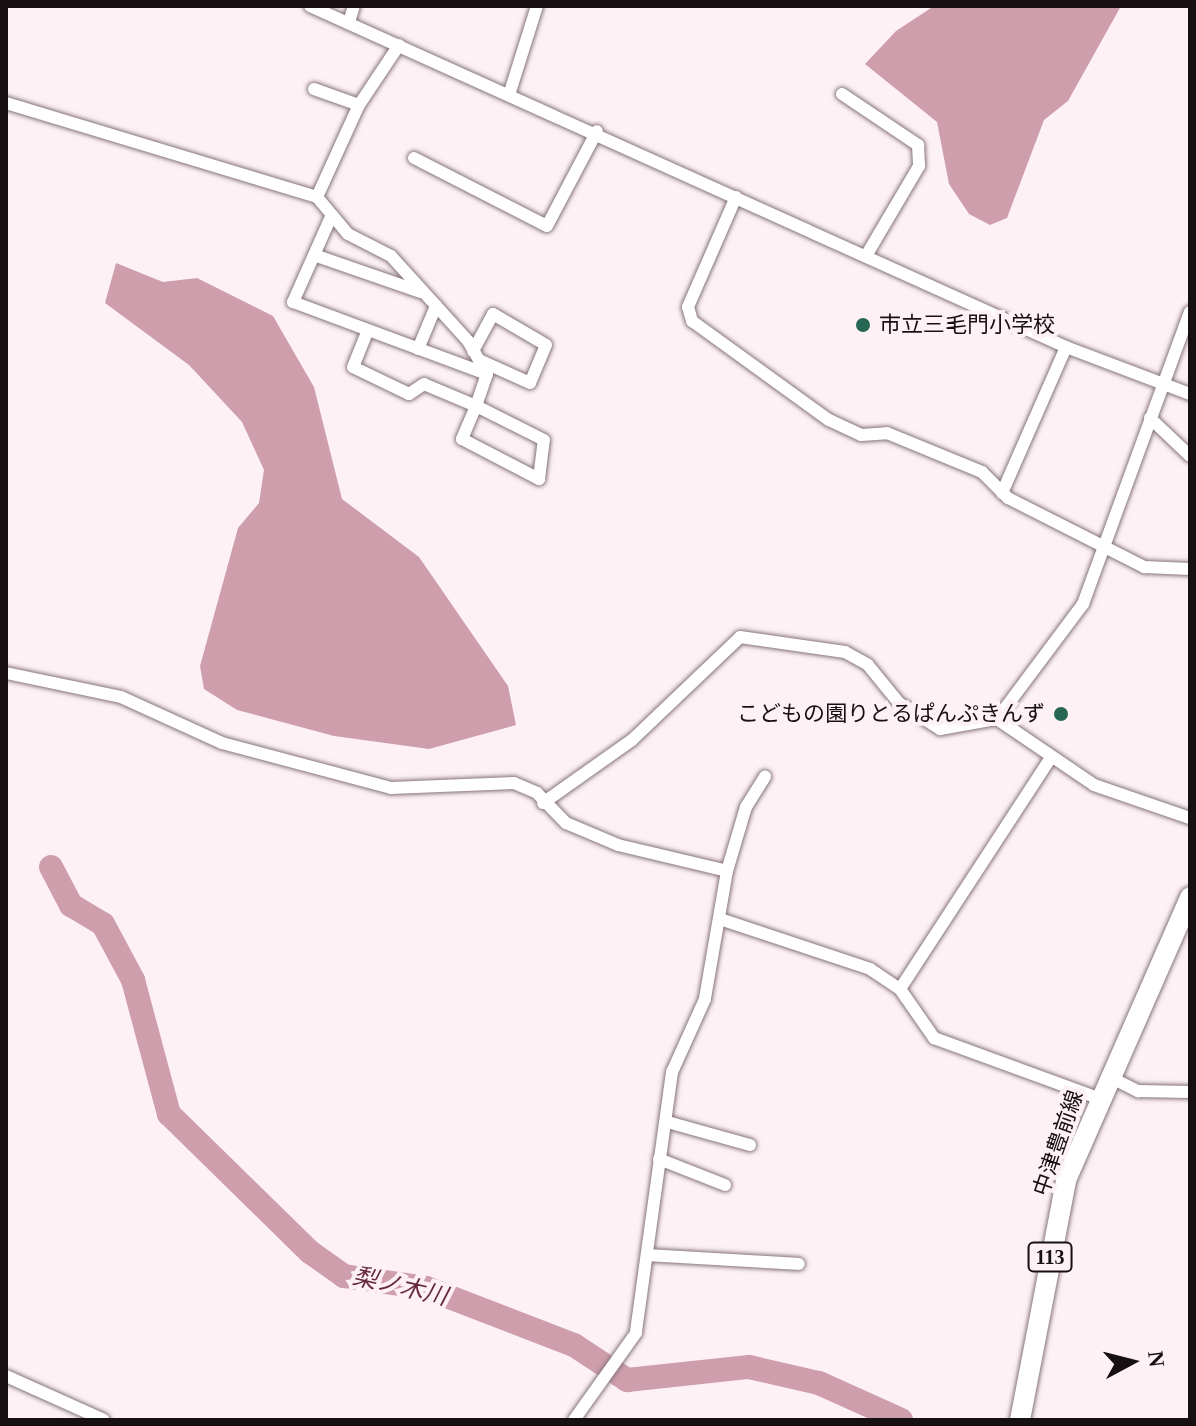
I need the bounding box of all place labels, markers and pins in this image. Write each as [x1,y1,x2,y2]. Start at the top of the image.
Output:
place label: 市立三毛門小学校 [879,312,1055,338]
marker: 市立三毛門小学校 [854,316,872,334]
place label: こどもの園りとるぱんぷきんず [737,701,1045,727]
marker: こどもの園りとるぱんぷきんず [1052,705,1070,723]

